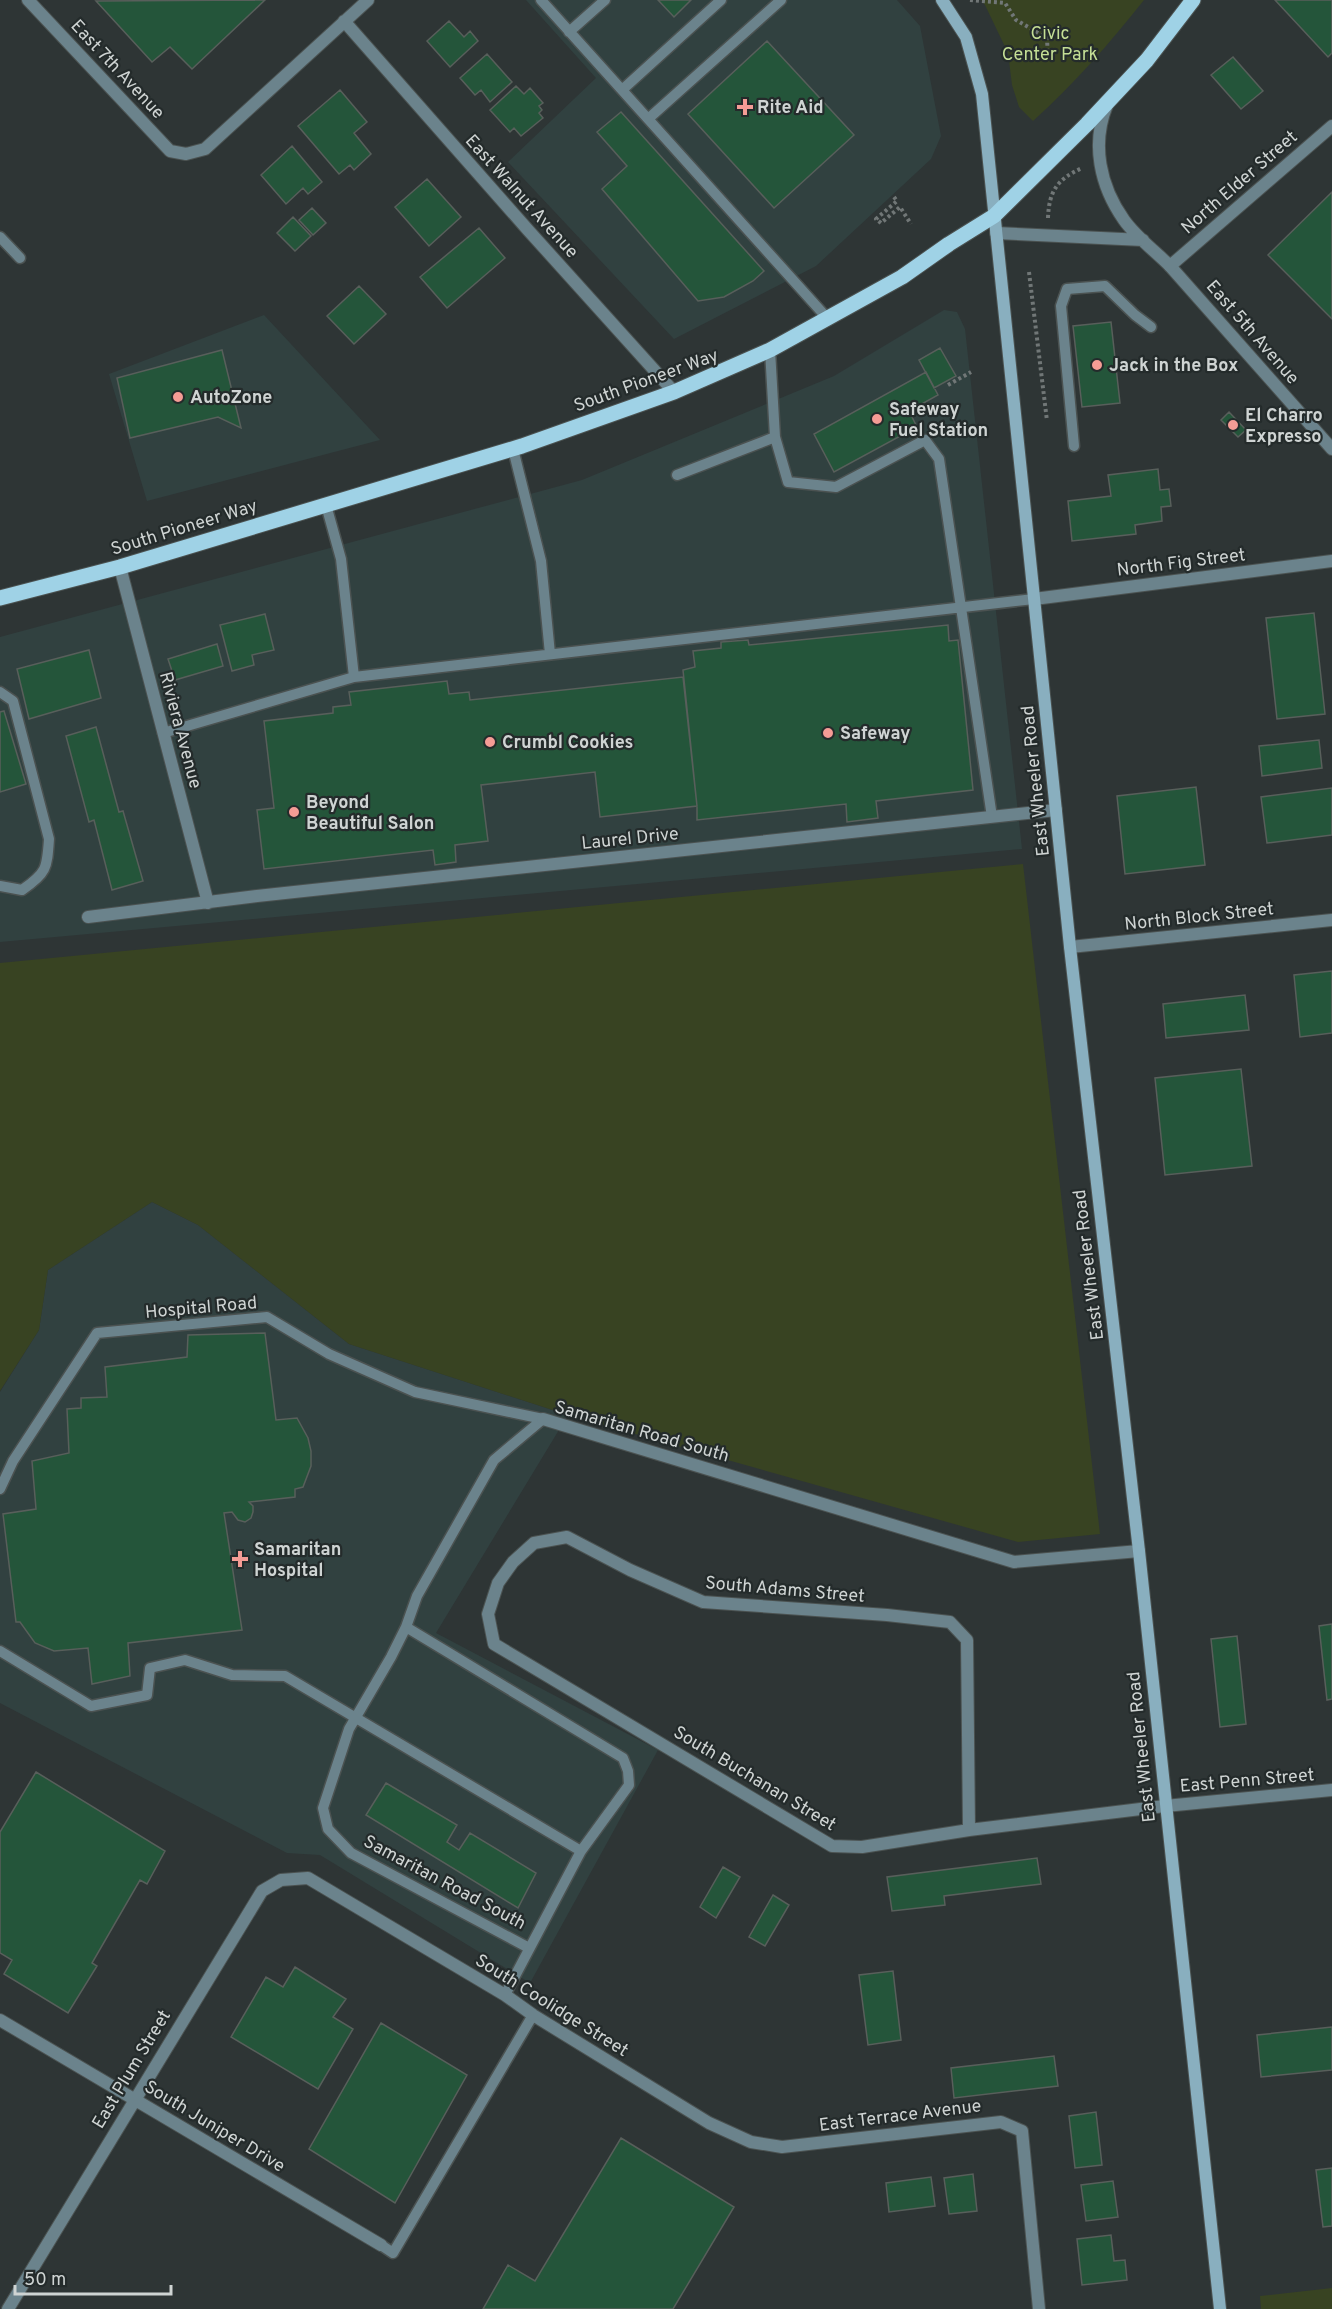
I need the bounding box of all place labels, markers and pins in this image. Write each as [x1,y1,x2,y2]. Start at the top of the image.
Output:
place label: Rite Aid [757,97,824,120]
marker: Rite Aid [738,100,752,114]
place label: Jack in the Box [1109,355,1238,378]
marker: Jack in the Box [1090,358,1104,372]
place label: AutoZone [190,387,272,410]
marker: AutoZone [171,390,185,404]
place label: Safeway Fuel Station [889,399,988,443]
place label: El Charro Expresso [1245,405,1323,449]
marker: Safeway Fuel Station [870,412,884,426]
marker: El Charro Expresso [1226,418,1240,432]
place label: Safeway [840,723,911,746]
marker: Safeway [821,726,835,740]
place label: Crumbl Cookies [502,732,633,755]
marker: Crumbl Cookies [483,735,497,749]
place label: Beyond Beautiful Salon [306,792,434,836]
marker: Beyond Beautiful Salon [287,805,301,819]
place label: Samaritan Hospital [254,1539,341,1583]
marker: Samaritan Hospital [231,1550,249,1568]

